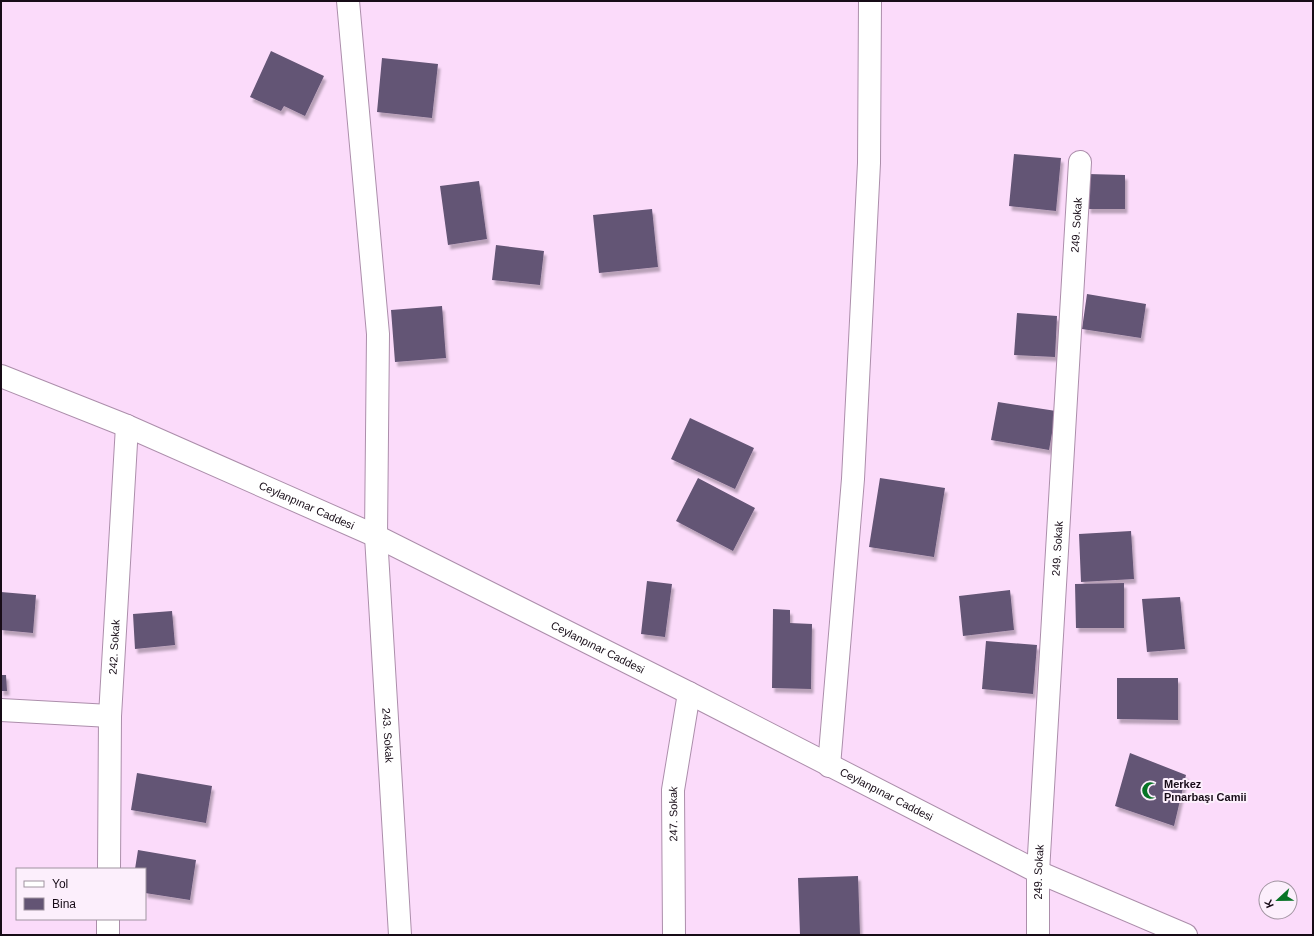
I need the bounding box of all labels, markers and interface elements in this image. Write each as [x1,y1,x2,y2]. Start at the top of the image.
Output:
street label: 249. Sokak [1069,197,1084,253]
street label: Ceylanpınar Caddesi [257,479,356,532]
street label: 249. Sokak [1050,520,1065,576]
street label: 242. Sokak [106,619,122,675]
street label: Ceylanpınar Caddesi [549,619,647,676]
street label: 243. Sokak [380,707,396,764]
street label: Ceylanpınar Caddesi [838,766,935,823]
place label: Merkez Pınarbaşı Camii [1164,778,1247,803]
mosque icon: Merkez Pınarbaşı Camii [1141,780,1161,800]
street label: 247. Sokak [667,785,680,842]
street label: 249. Sokak [1032,844,1046,900]
legend [16,868,146,920]
text: Yol [52,877,68,891]
north arrow [1258,880,1298,920]
text: Bina [52,897,76,911]
text: K [1262,898,1276,910]

